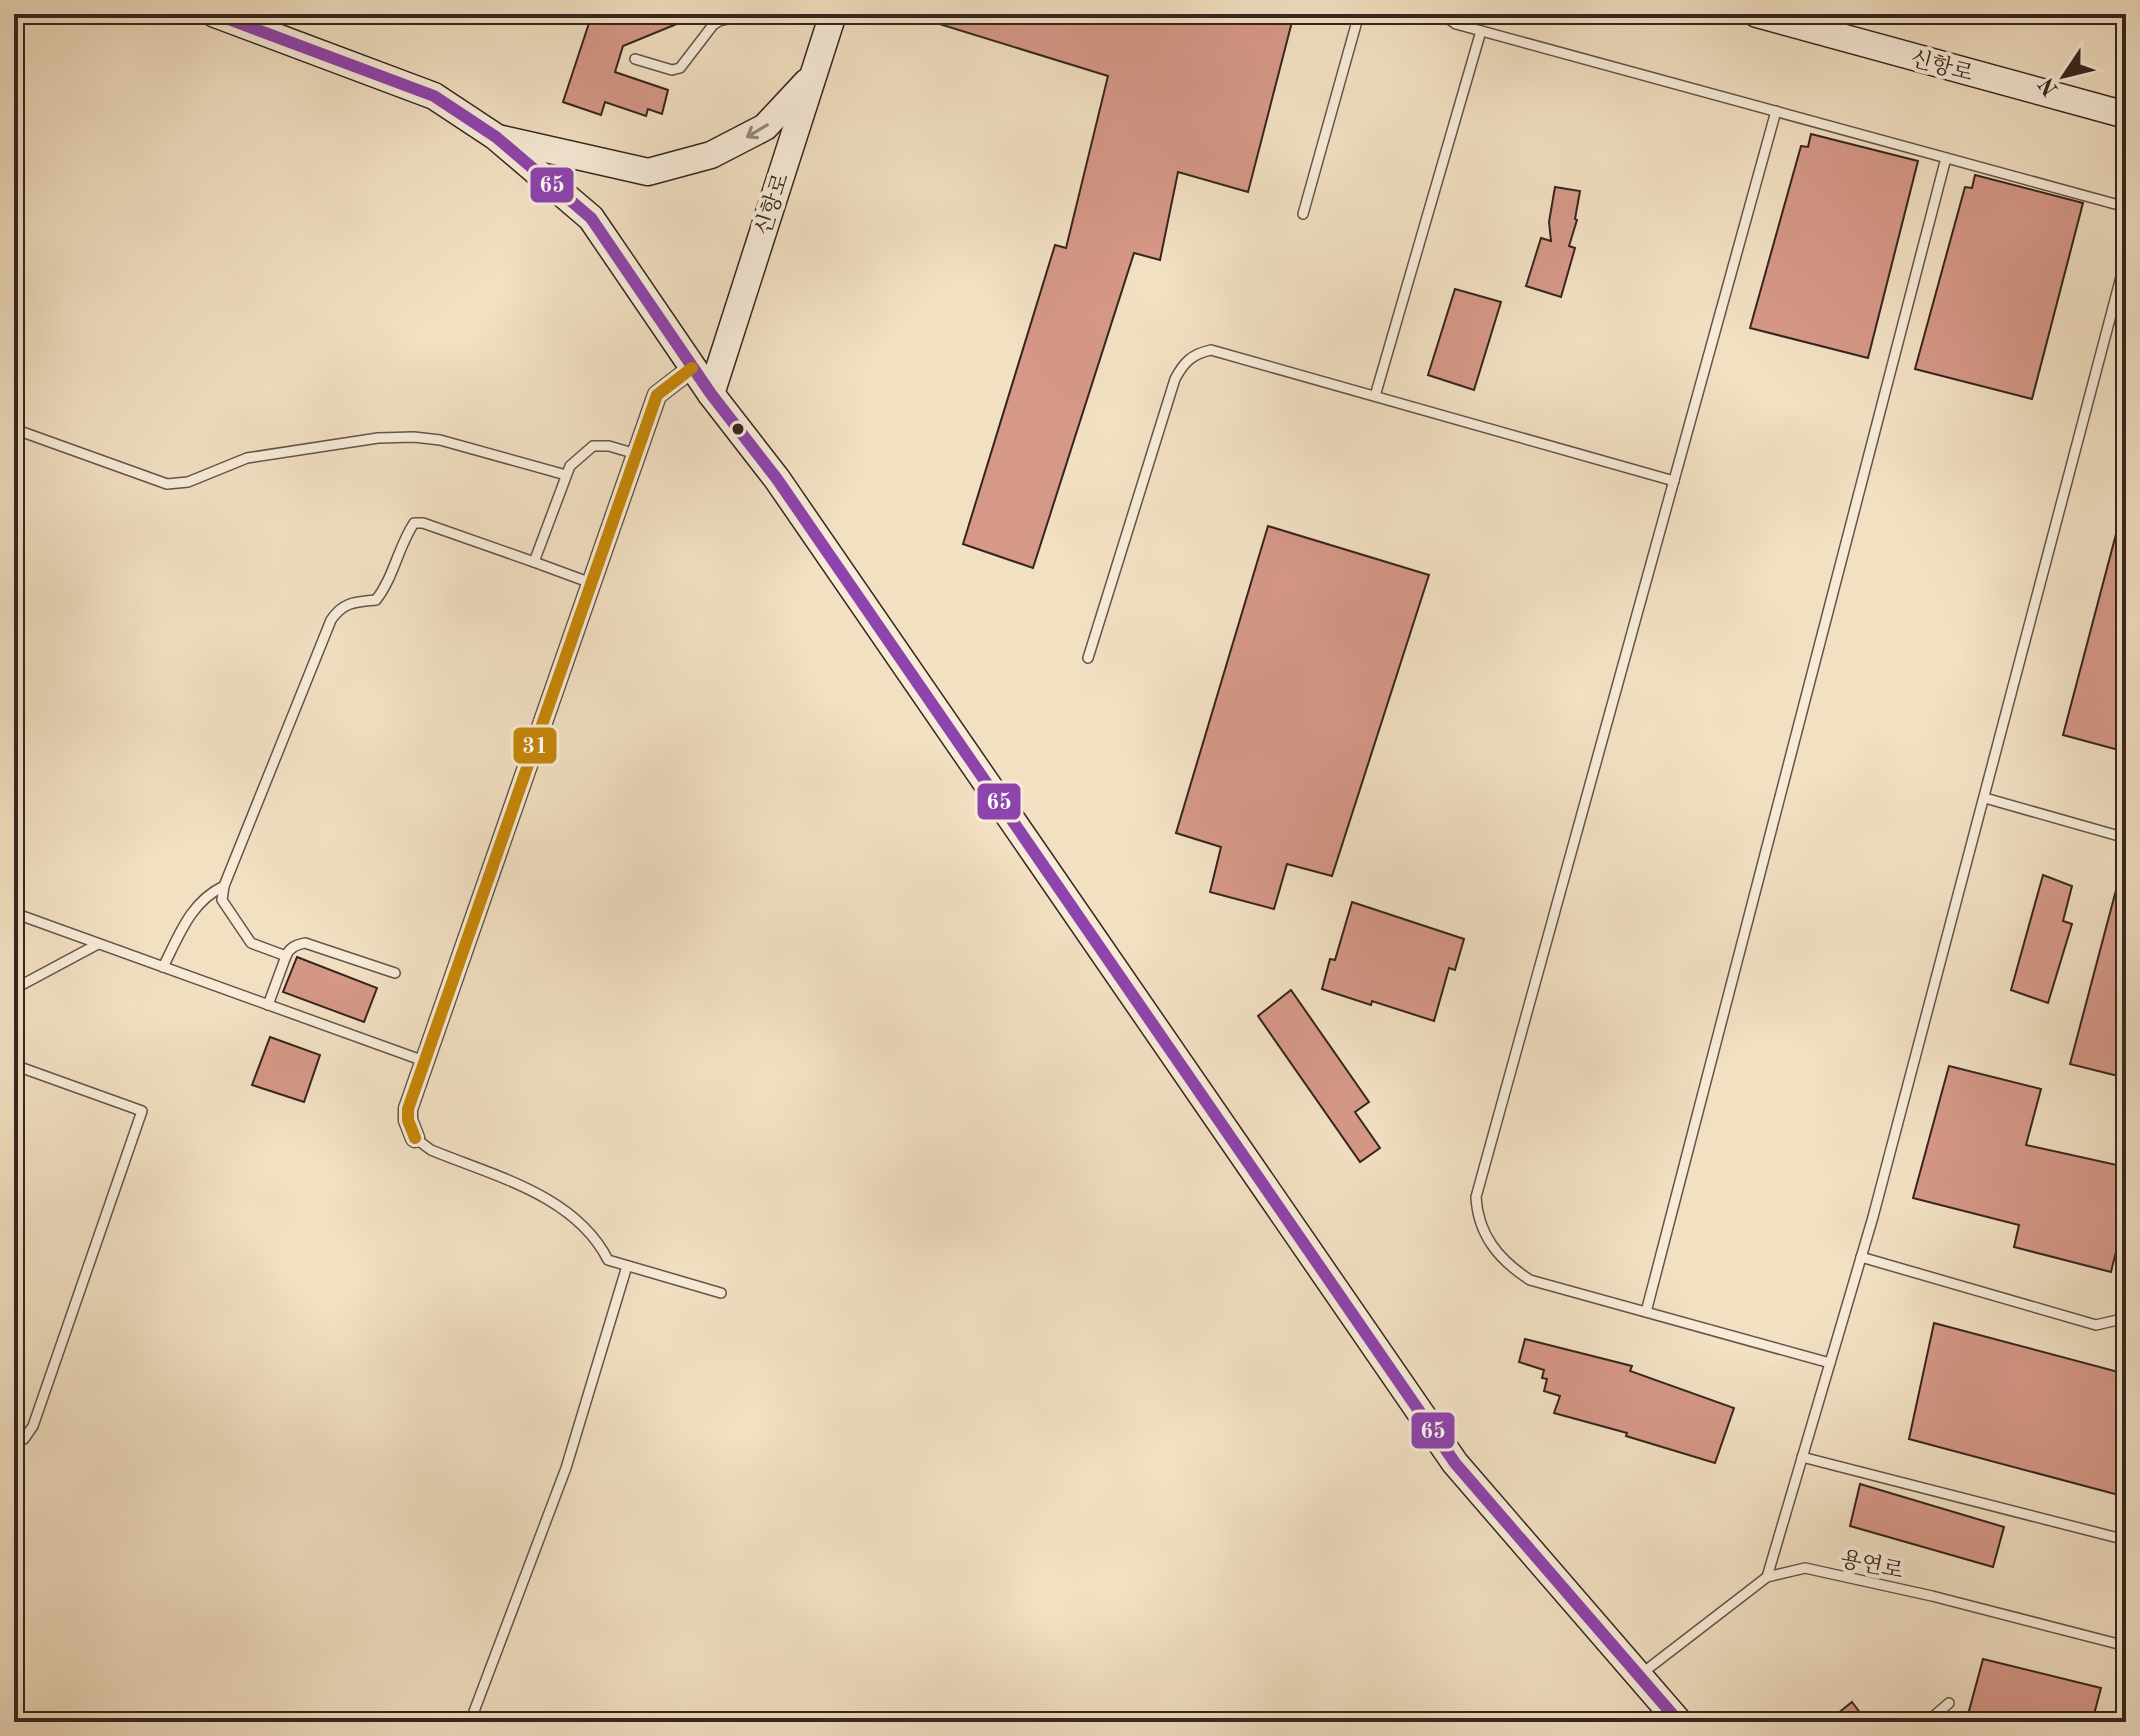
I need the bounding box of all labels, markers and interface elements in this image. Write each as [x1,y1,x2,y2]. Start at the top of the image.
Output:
north arrow [2024,36,2104,116]
street label: 신항로 [1908,47,1975,86]
text: N [2035,73,2063,100]
one-way arrow [746,123,769,139]
line badge: 65 [529,166,575,204]
street label: 신항로 [752,171,793,238]
text: 65 [539,175,565,197]
unlabelled marker [730,421,746,437]
line badge: 31 [512,726,558,765]
text: 31 [522,736,548,758]
line badge: 65 [976,782,1022,821]
text: 65 [986,792,1012,814]
line badge: 65 [1410,1411,1456,1450]
text: 65 [1420,1421,1446,1443]
street label: 용연로 [1838,1548,1905,1583]

